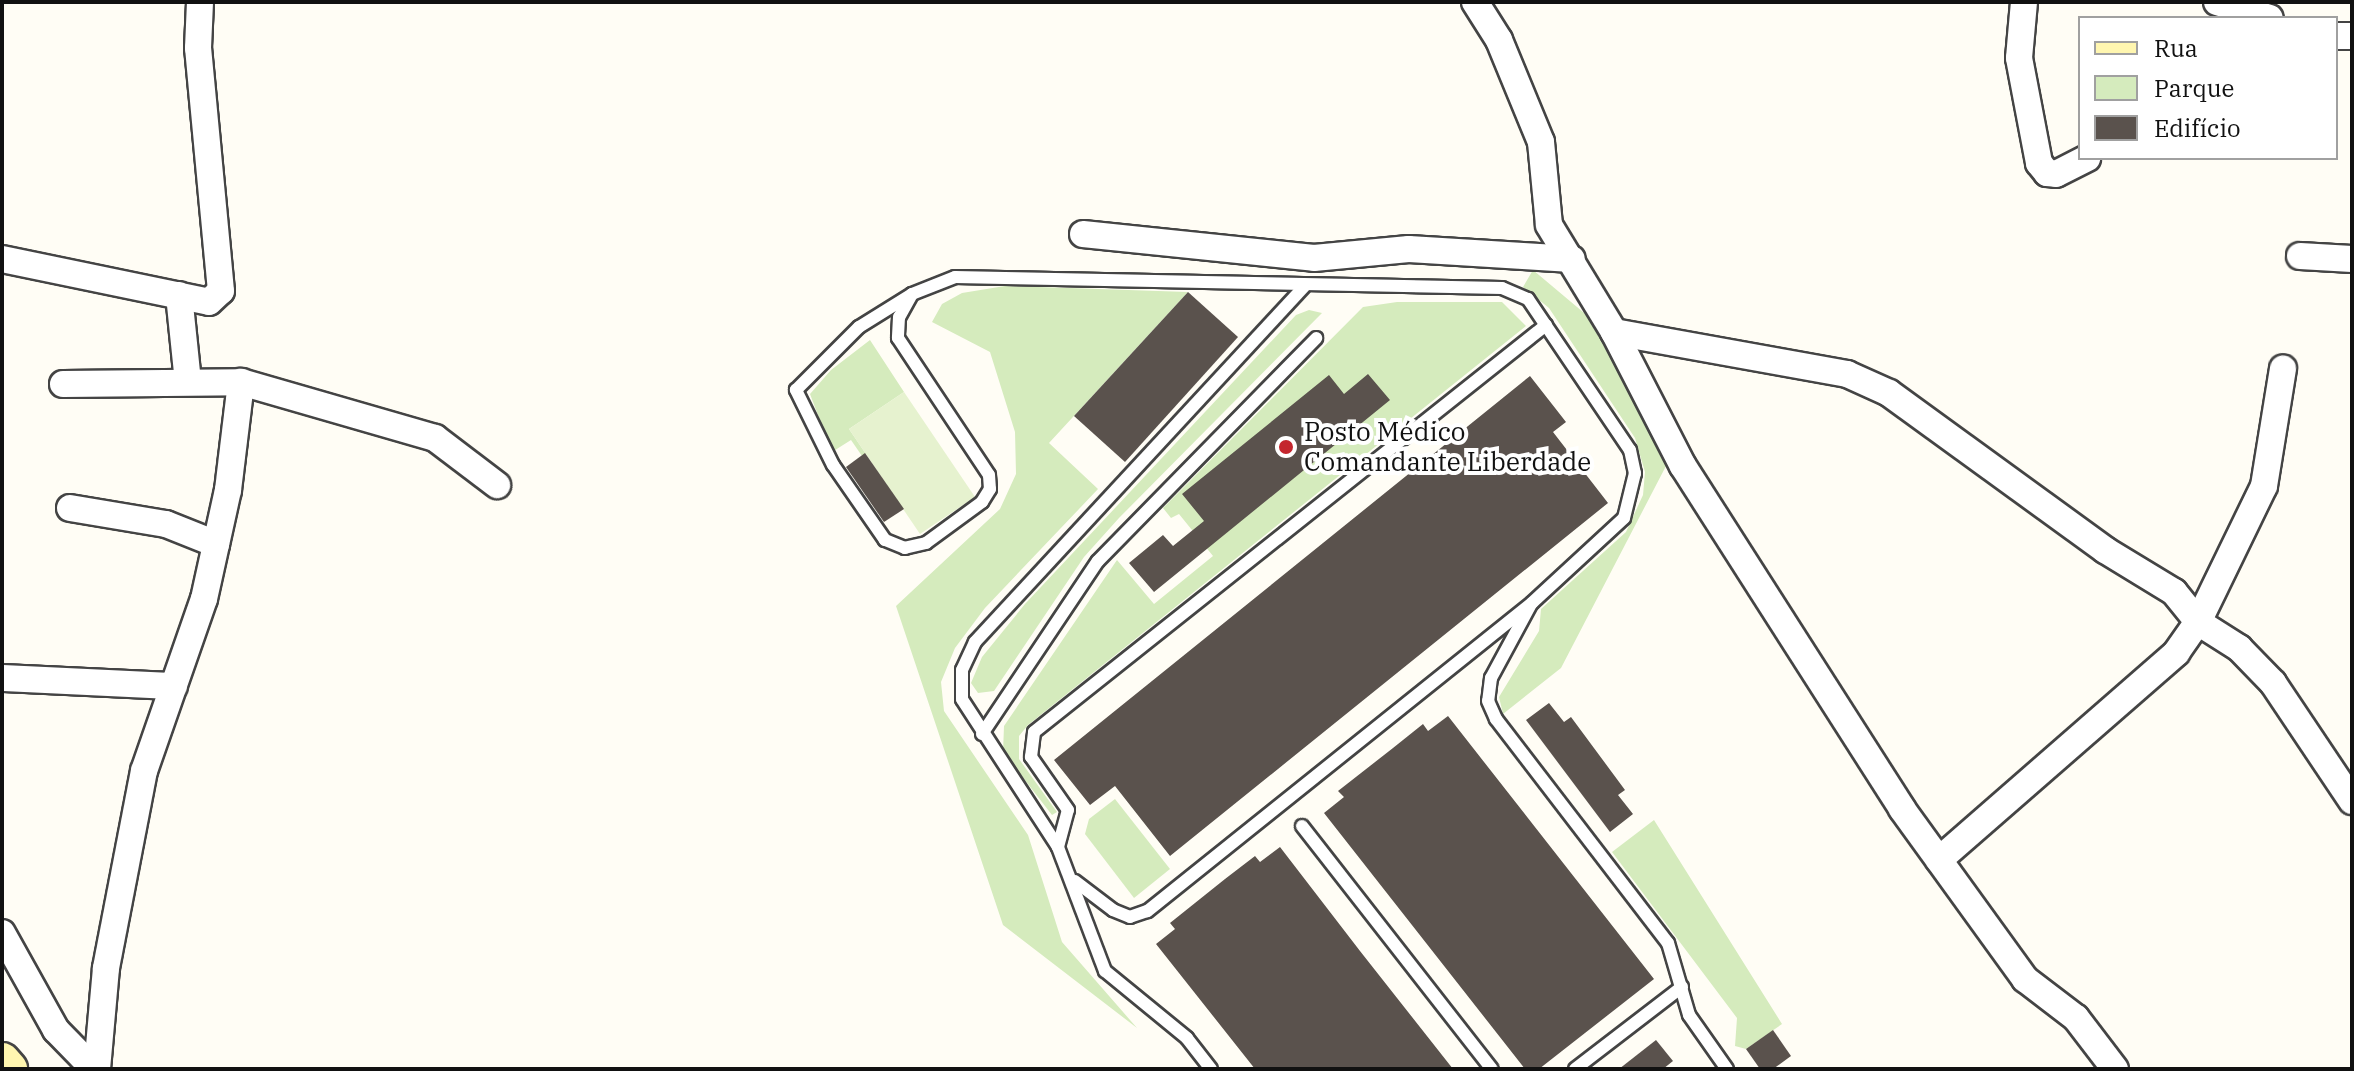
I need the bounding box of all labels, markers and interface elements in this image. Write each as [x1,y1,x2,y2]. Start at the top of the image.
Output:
legend [2078,16,2338,160]
text: Rua [2154,32,2198,64]
text: Parque [2154,72,2234,104]
text: Edifício [2154,112,2241,144]
place label: Posto Médico Comandante Liberdade [1304,416,1591,478]
marker: Posto Médico Comandante Liberdade [1275,436,1297,458]

